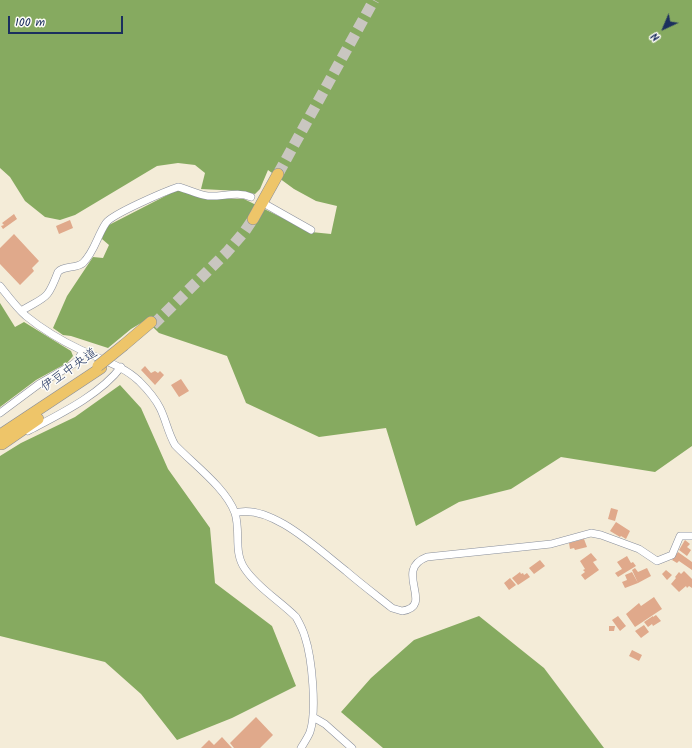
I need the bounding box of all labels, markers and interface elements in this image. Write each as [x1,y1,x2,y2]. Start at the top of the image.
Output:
scale bar [10,8,125,34]
north arrow [644,8,684,48]
text: 100 m [15,13,45,32]
text: N [647,28,664,46]
street label: 伊豆中央道 [39,346,101,396]

